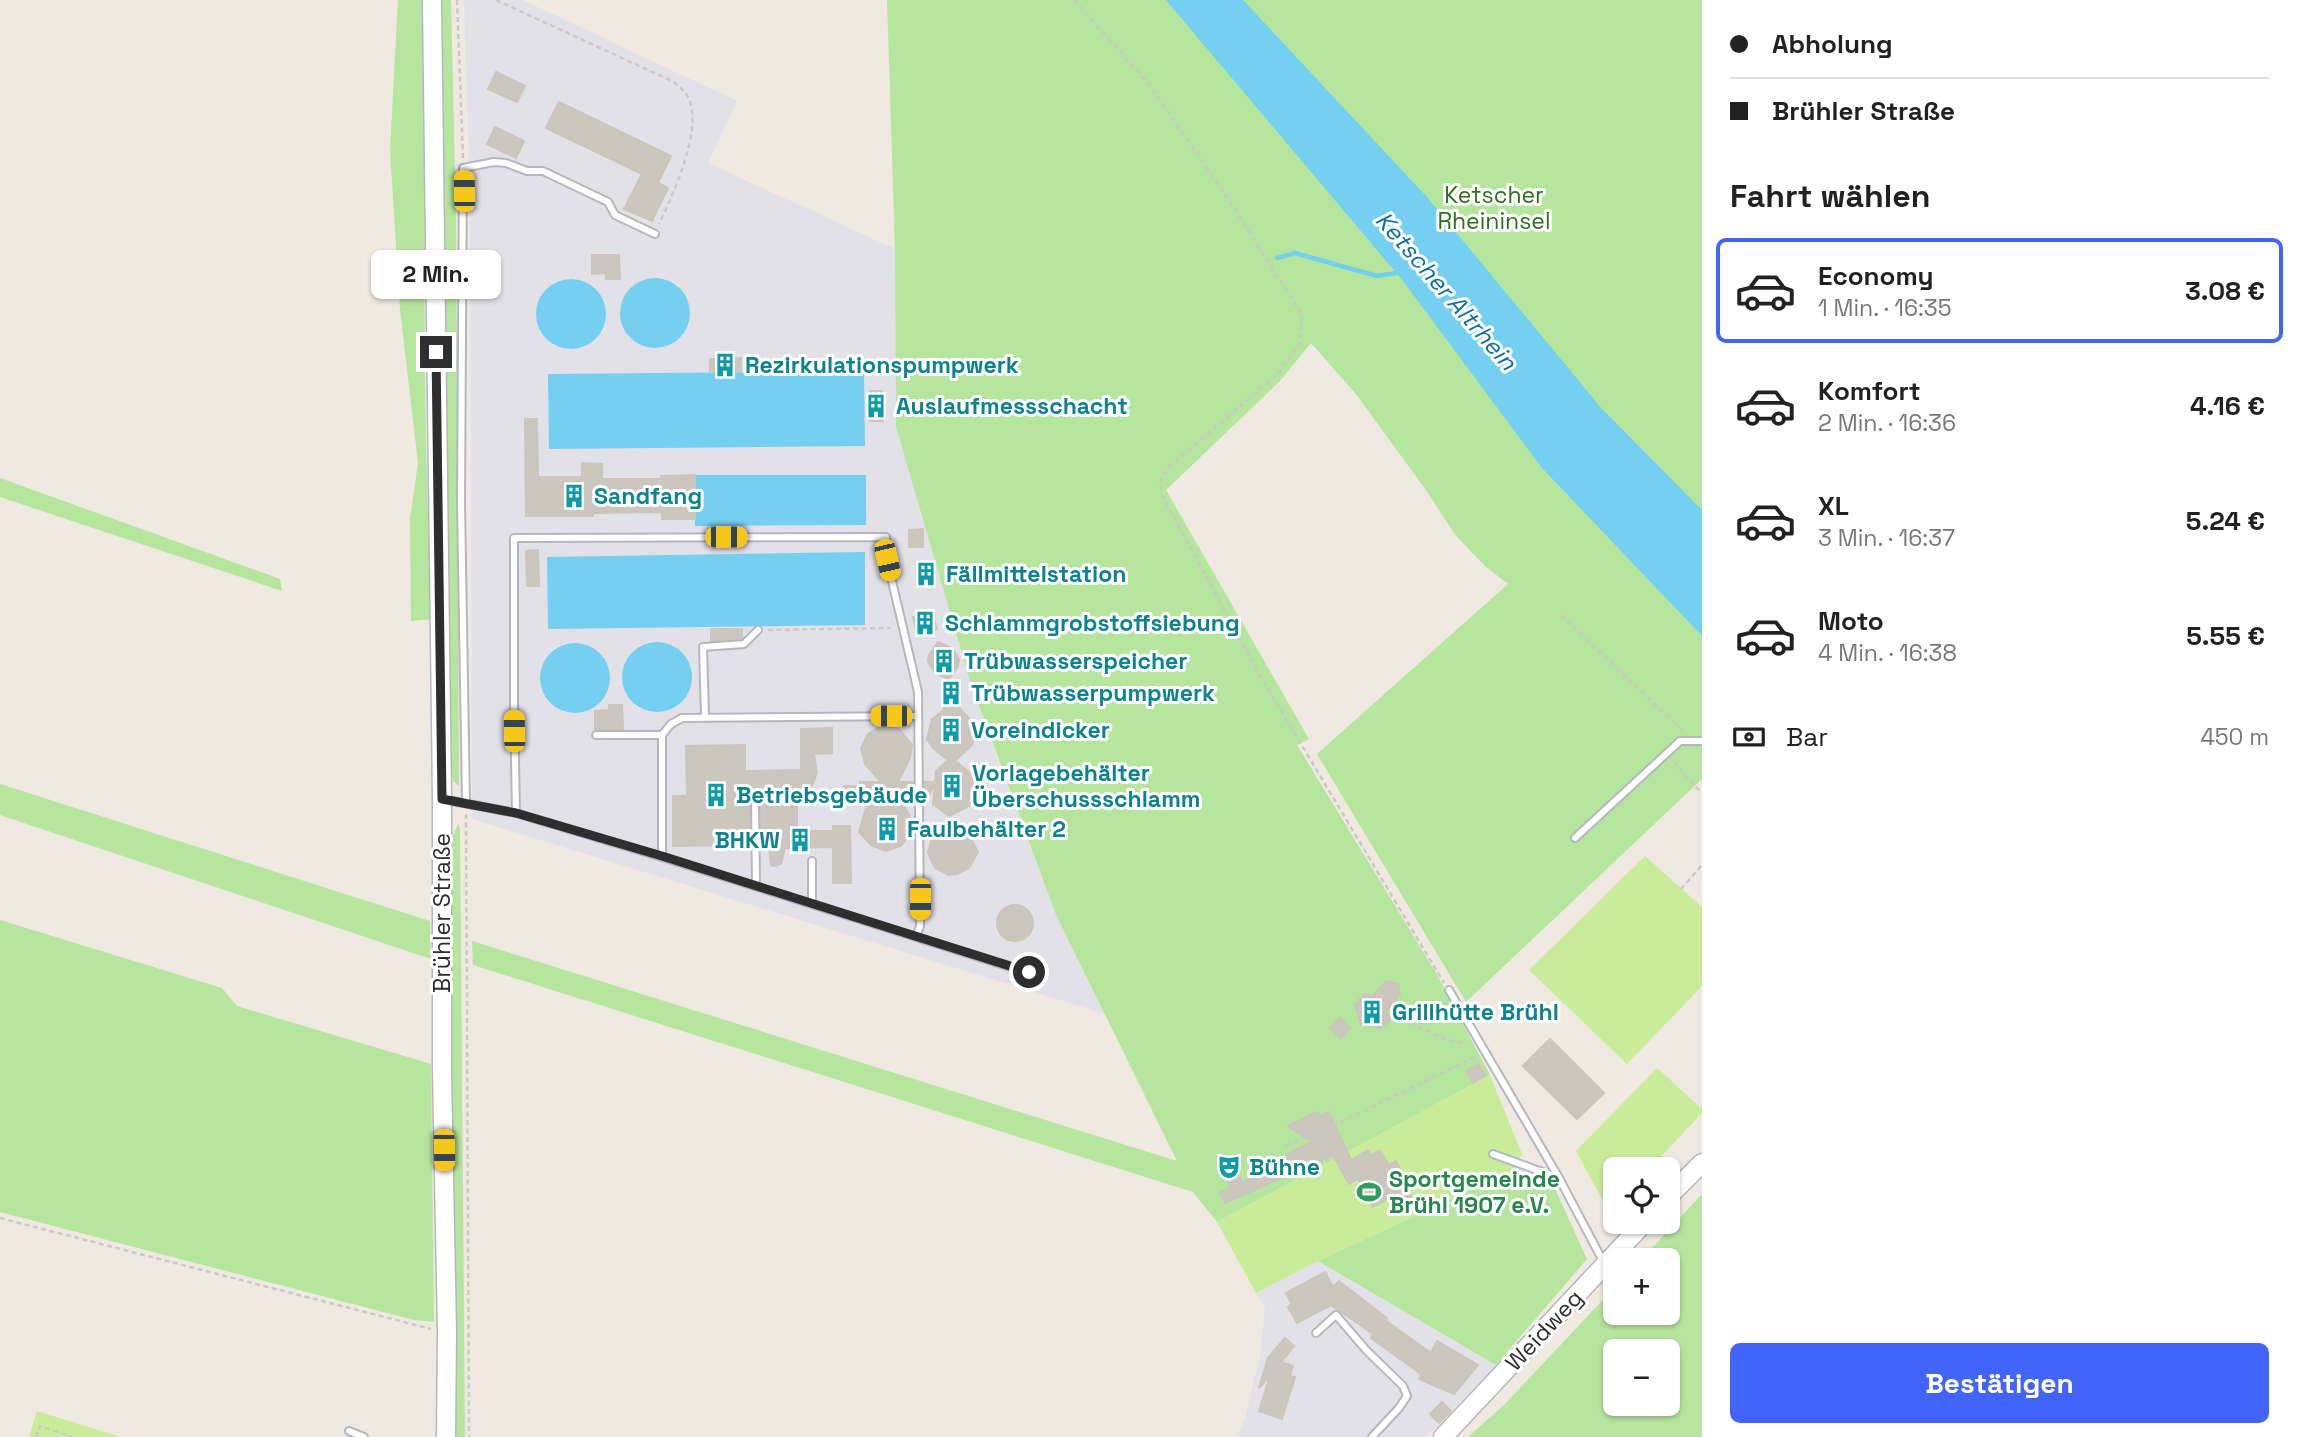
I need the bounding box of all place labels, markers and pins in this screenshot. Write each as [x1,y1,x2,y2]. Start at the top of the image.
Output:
place label: Rezirkulationspumpwerk [745,350,1019,380]
building icon: Rezirkulationspumpwerk [711,351,739,379]
place label: Auslaufmessschacht [896,391,1128,421]
building icon: Auslaufmessschacht [862,392,890,420]
place label: Sandfang [594,481,702,511]
building icon: Sandfang [560,482,588,510]
place label: Fällmittelstation [946,559,1126,589]
building icon: Fällmittelstation [912,560,940,588]
place label: Schlammgrobstoffsiebung [945,608,1240,638]
building icon: Schlammgrobstoffsiebung [911,609,939,637]
place label: Trübwasserspeicher [964,646,1187,676]
building icon: Trübwasserspeicher [930,647,958,675]
place label: Trübwasserpumpwerk [971,678,1215,708]
building icon: Trübwasserpumpwerk [937,679,965,707]
place label: Voreindicker [971,715,1110,745]
building icon: Voreindicker [937,716,965,744]
place label: Vorlagebehälter Überschussschlamm [972,758,1200,814]
building icon: Vorlagebehälter Überschussschlamm [938,772,966,800]
place label: Betriebsgebäude [736,780,928,810]
building icon: Betriebsgebäude [702,781,730,809]
place label: Faulbehälter 2 [907,814,1066,844]
building icon: Faulbehälter 2 [873,815,901,843]
place label: BHKW [715,825,780,855]
building icon: BHKW [786,826,814,854]
place label: Grillhütte Brühl [1392,997,1559,1027]
building icon: Grillhütte Brühl [1358,998,1386,1026]
place label: Bühne [1249,1152,1320,1182]
theatre icon: Bühne [1215,1153,1243,1181]
place label: Sportgemeinde Brühl 1907 e.V. [1389,1164,1560,1220]
sports icon: Sportgemeinde Brühl 1907 e.V. [1355,1178,1383,1206]

